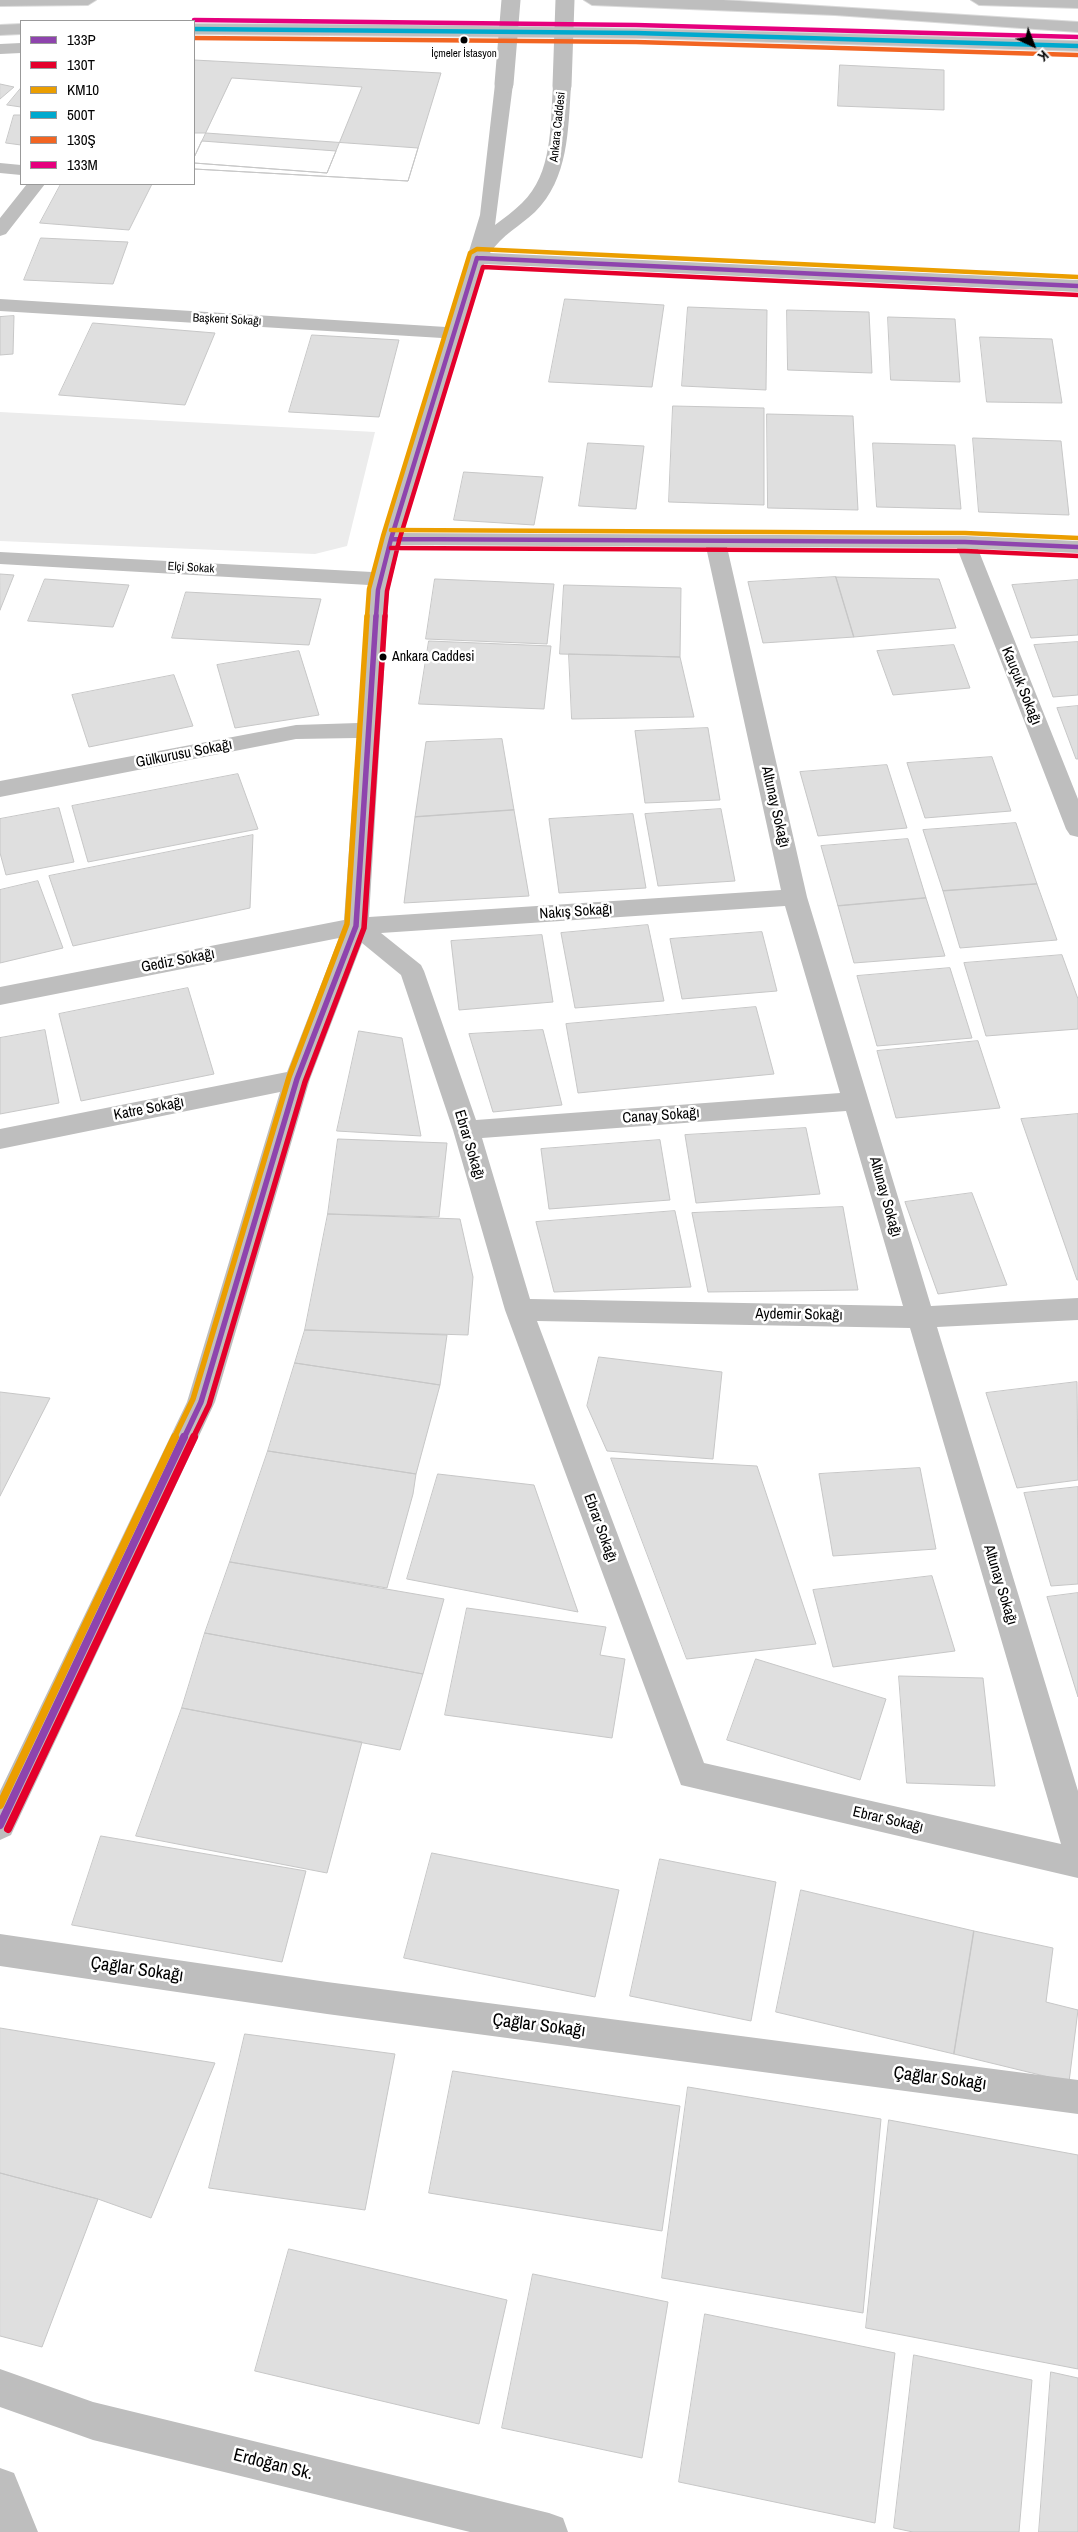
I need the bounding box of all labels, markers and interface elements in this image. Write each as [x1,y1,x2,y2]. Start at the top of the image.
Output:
legend [20,20,195,185]
north arrow [1008,20,1058,70]
text: 133P [67,29,96,50]
marker: İçmeler İstasyon [459,35,469,45]
place label: İçmeler İstasyon [431,47,497,61]
text: K [1034,47,1052,65]
text: 130T [67,54,95,75]
text: KM10 [67,79,99,100]
street label: Ankara Caddesi [547,91,569,163]
text: 500T [67,104,95,125]
text: 130Ş [67,129,96,150]
text: 133M [67,154,98,175]
street label: Başkent Sokağı [192,311,262,329]
street label: Elçi Sokak [167,560,215,576]
street label: Kauçuk Sokağı [997,644,1045,728]
place label: Ankara Caddesi [392,649,474,665]
marker: Ankara Caddesi [378,652,388,662]
street label: Gülkurusu Sokağı [134,736,234,772]
street label: Altunay Sokağı [757,765,793,849]
street label: Nakış Sokağı [539,900,613,924]
street label: Gediz Sokağı [140,945,216,977]
street label: Katre Sokağı [112,1093,186,1125]
street label: Canay Sokağı [622,1104,700,1128]
street label: Ebrar Sokağı [450,1108,488,1182]
street label: Altunay Sokağı [865,1155,905,1239]
street label: Aydemir Sokağı [755,1305,843,1325]
street label: Ebrar Sokağı [579,1491,621,1565]
street label: Altunay Sokağı [979,1543,1021,1627]
street label: Ebrar Sokağı [851,1803,925,1837]
street label: Çağlar Sokağı [89,1953,185,1987]
street label: Çağlar Sokağı [491,2010,587,2042]
street label: Çağlar Sokağı [892,2063,988,2095]
street label: Erdoğan Sk. [231,2445,315,2485]

